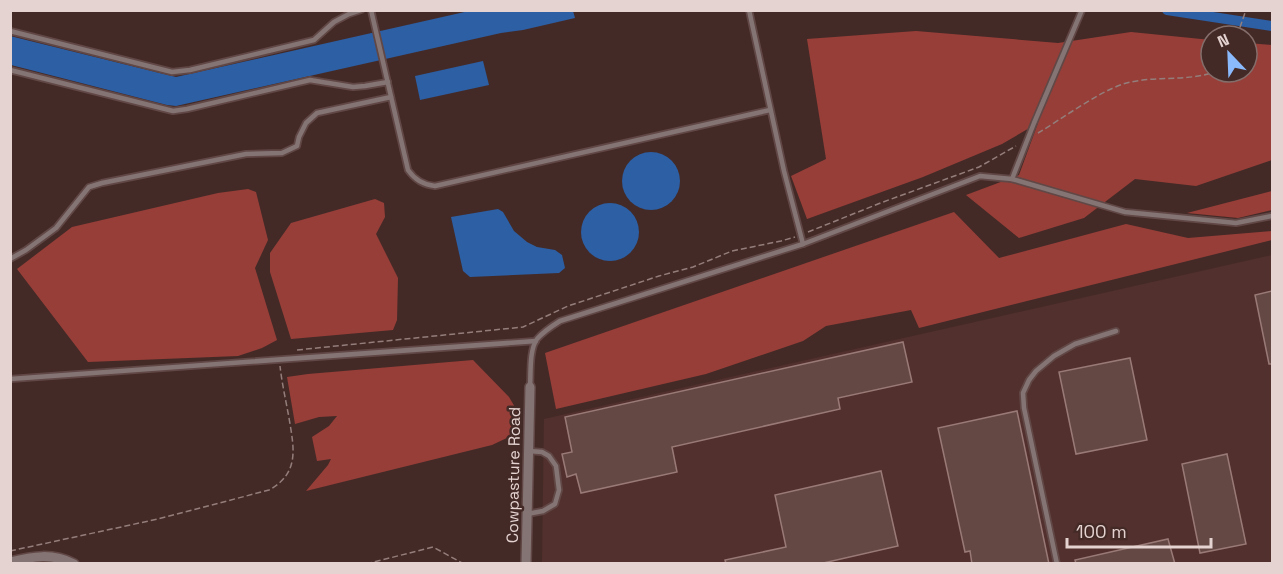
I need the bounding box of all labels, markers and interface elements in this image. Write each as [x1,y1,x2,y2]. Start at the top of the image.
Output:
north arrow [1199,24,1259,84]
text: N [1214,29,1232,52]
street label: Cowpasture Road [502,407,525,543]
scale bar [1067,511,1211,549]
text: 100 m [1076,520,1127,543]

